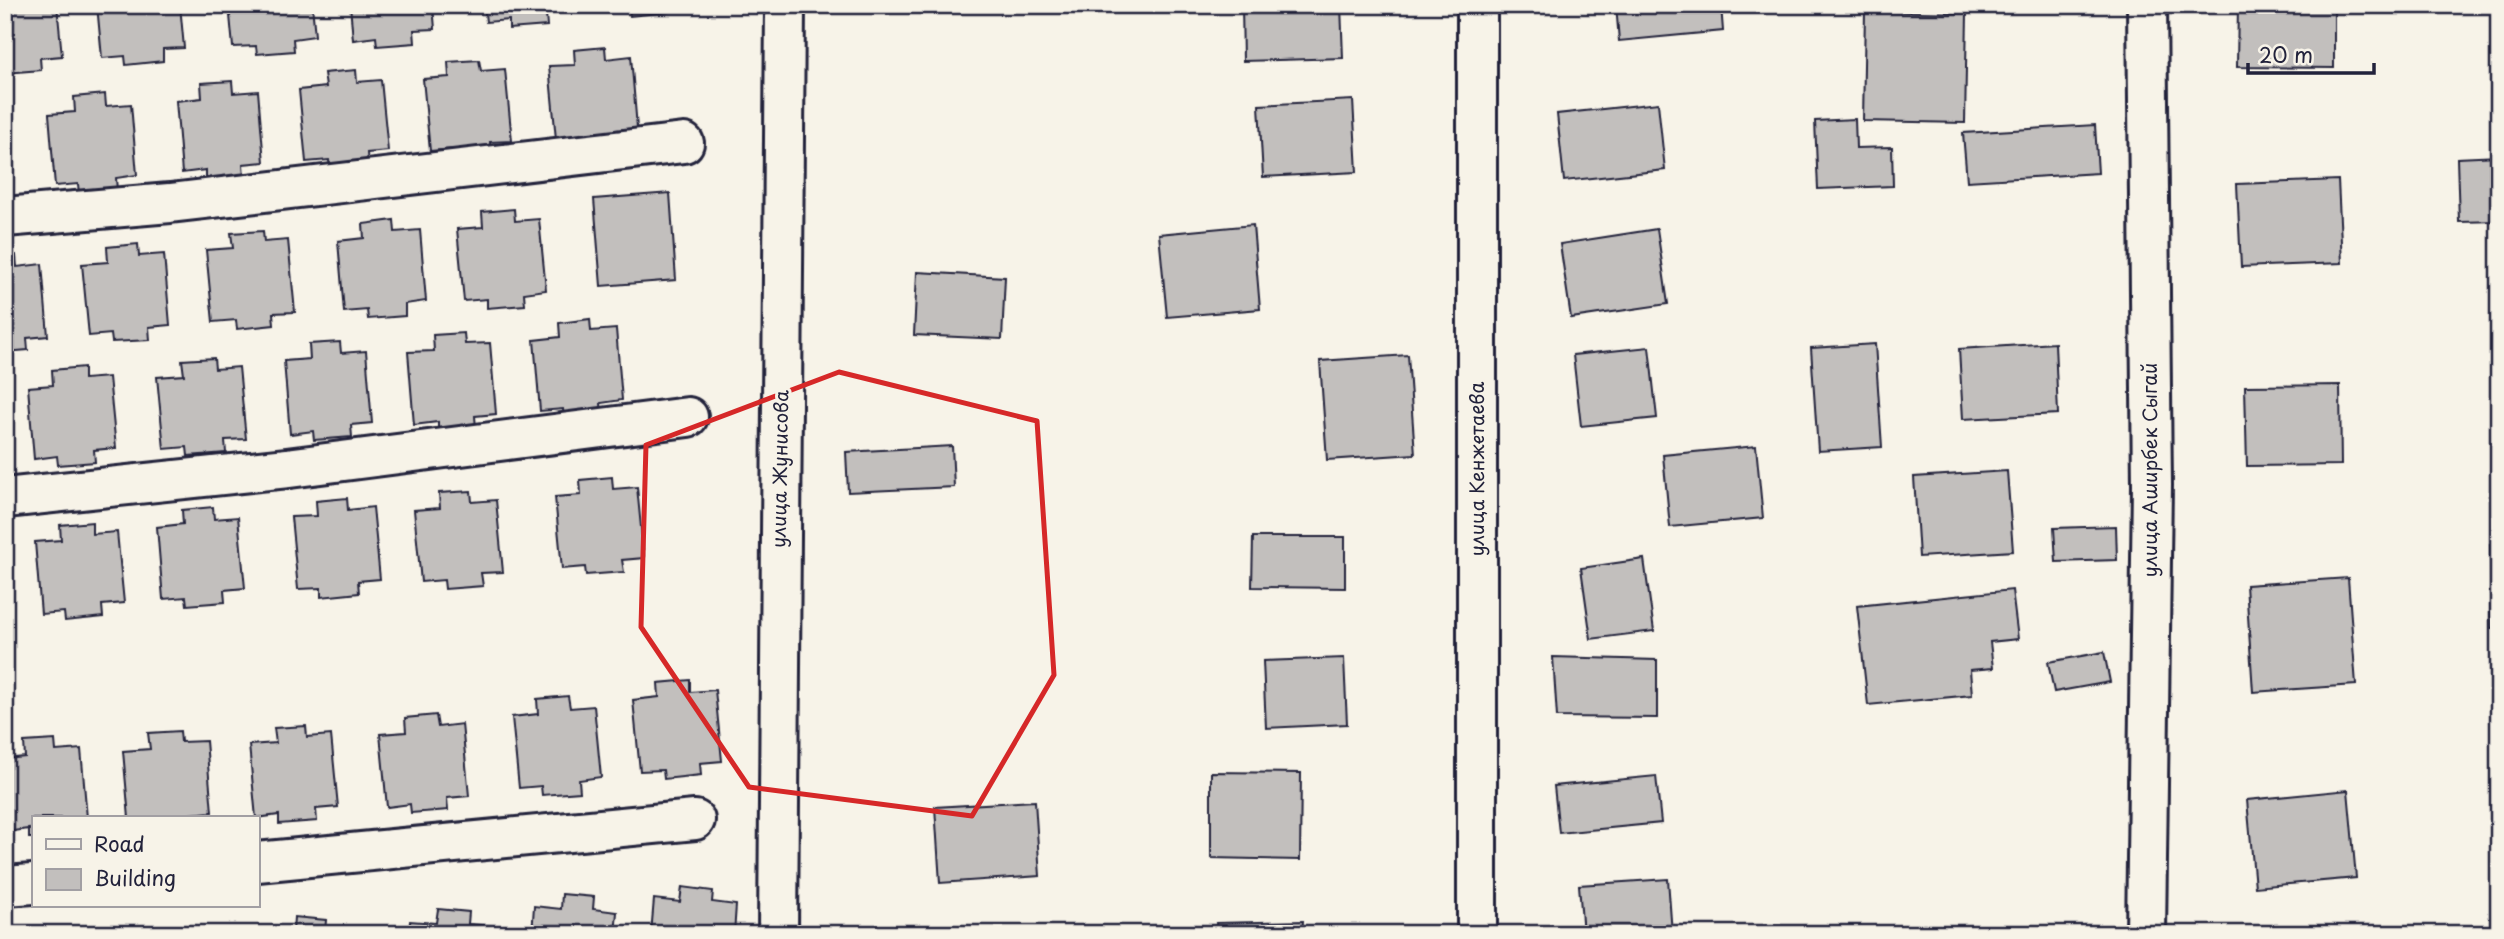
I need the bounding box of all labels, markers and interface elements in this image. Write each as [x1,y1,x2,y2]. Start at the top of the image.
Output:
scale bar [2248,32,2374,76]
text: 20 m [2259,38,2313,70]
street label: улица Аширбек Сыгай [2135,363,2163,577]
street label: улица Кенжетаева [1462,382,1490,556]
street label: улица Жунисова [764,390,794,548]
legend [32,816,259,908]
text: Road [94,827,145,859]
text: Building [94,861,176,893]

